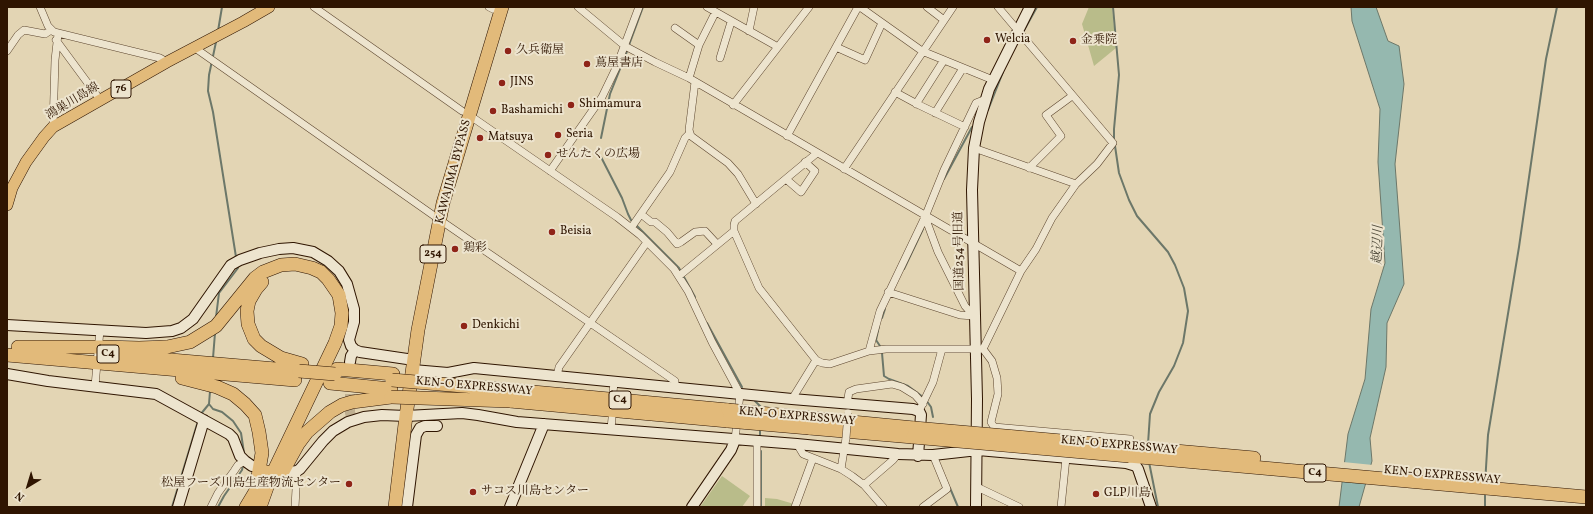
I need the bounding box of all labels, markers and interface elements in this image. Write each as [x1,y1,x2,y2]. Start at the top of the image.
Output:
place label: Welcia [995,33,1030,47]
place label: 金乗院 [1081,34,1117,48]
marker: Welcia [982,35,992,45]
marker: 金乗院 [1068,36,1078,46]
place label: 久兵衛屋 [516,44,564,58]
marker: 久兵衛屋 [503,46,513,56]
place label: 蔦屋書店 [595,57,643,71]
marker: 蔦屋書店 [582,59,592,69]
place label: JINS [510,76,534,90]
marker: JINS [497,78,507,88]
street label: 鴻巣川島線 [44,80,102,124]
road number: 76 [111,80,131,98]
place label: Shimamura [579,98,641,112]
marker: Shimamura [566,100,576,110]
place label: Bashamichi [501,104,563,118]
marker: Bashamichi [488,106,498,116]
street label: KAWAJIMA BYPASS [433,118,475,226]
place label: Seria [566,128,593,142]
marker: Seria [553,130,563,140]
place label: Matsuya [488,131,533,145]
marker: Matsuya [475,133,485,143]
place label: せんたくの広場 [556,148,640,162]
marker: せんたくの広場 [543,150,553,160]
street label: 国道254号旧道 [952,211,968,291]
place label: Beisia [560,225,591,239]
water label: 越辺川 [1371,225,1387,265]
marker: Beisia [547,227,557,237]
place label: 鶏彩 [463,242,487,256]
marker: 鶏彩 [450,244,460,254]
road number: 254 [420,245,446,263]
place label: Denkichi [472,319,520,333]
marker: Denkichi [459,321,469,331]
road number: C4 [97,345,119,363]
street label: KEN-O EXPRESSWAY [415,375,533,399]
road number: C4 [609,391,631,409]
street label: KEN-O EXPRESSWAY [738,405,856,429]
street label: KEN-O EXPRESSWAY [1060,434,1178,458]
road number: C4 [1304,464,1326,482]
street label: KEN-O EXPRESSWAY [1383,464,1501,488]
north arrow [8,466,48,506]
place label: 松屋フーズ川島生産物流センター [161,477,341,491]
marker: 松屋フーズ川島生産物流センター [344,479,354,489]
place label: サコス川島センター [481,485,589,499]
text: N [13,487,28,504]
marker: サコス川島センター [468,487,478,497]
place label: GLP川島 [1104,487,1150,501]
marker: GLP川島 [1091,489,1101,499]

